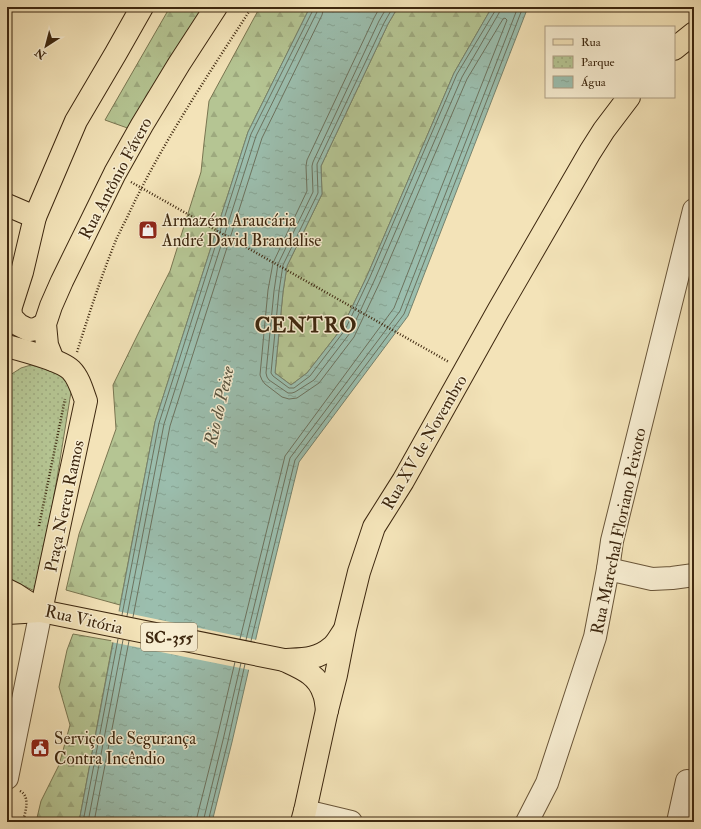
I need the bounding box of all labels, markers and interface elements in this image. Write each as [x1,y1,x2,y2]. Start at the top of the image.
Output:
north arrow [26,26,66,66]
legend [545,26,675,98]
text: Rua [581,35,602,50]
text: N [32,45,49,62]
text: Parque [581,55,615,70]
text: Água [580,75,607,90]
street label: Rua Antônio Fávero [74,114,156,243]
place label: Armazém Araucária André David Brandalise [161,210,321,251]
shop icon: Armazém Araucária André David Brandalise [137,219,159,241]
district label: CENTRO [255,312,357,339]
water label: Rio do Peixe [199,363,240,449]
street label: Rua XV de Novembro [377,371,472,513]
street label: Rua Marechal Floriano Peixoto [586,426,651,636]
street label: Praça Nereu Ramos [40,438,89,574]
street label: Rua Vitória [43,600,126,639]
road number: SC-355 [141,623,197,651]
place label: Serviço de Segurança Contra Incêndio [54,728,197,769]
public building icon: Serviço de Segurança Contra Incêndio [29,737,51,759]

